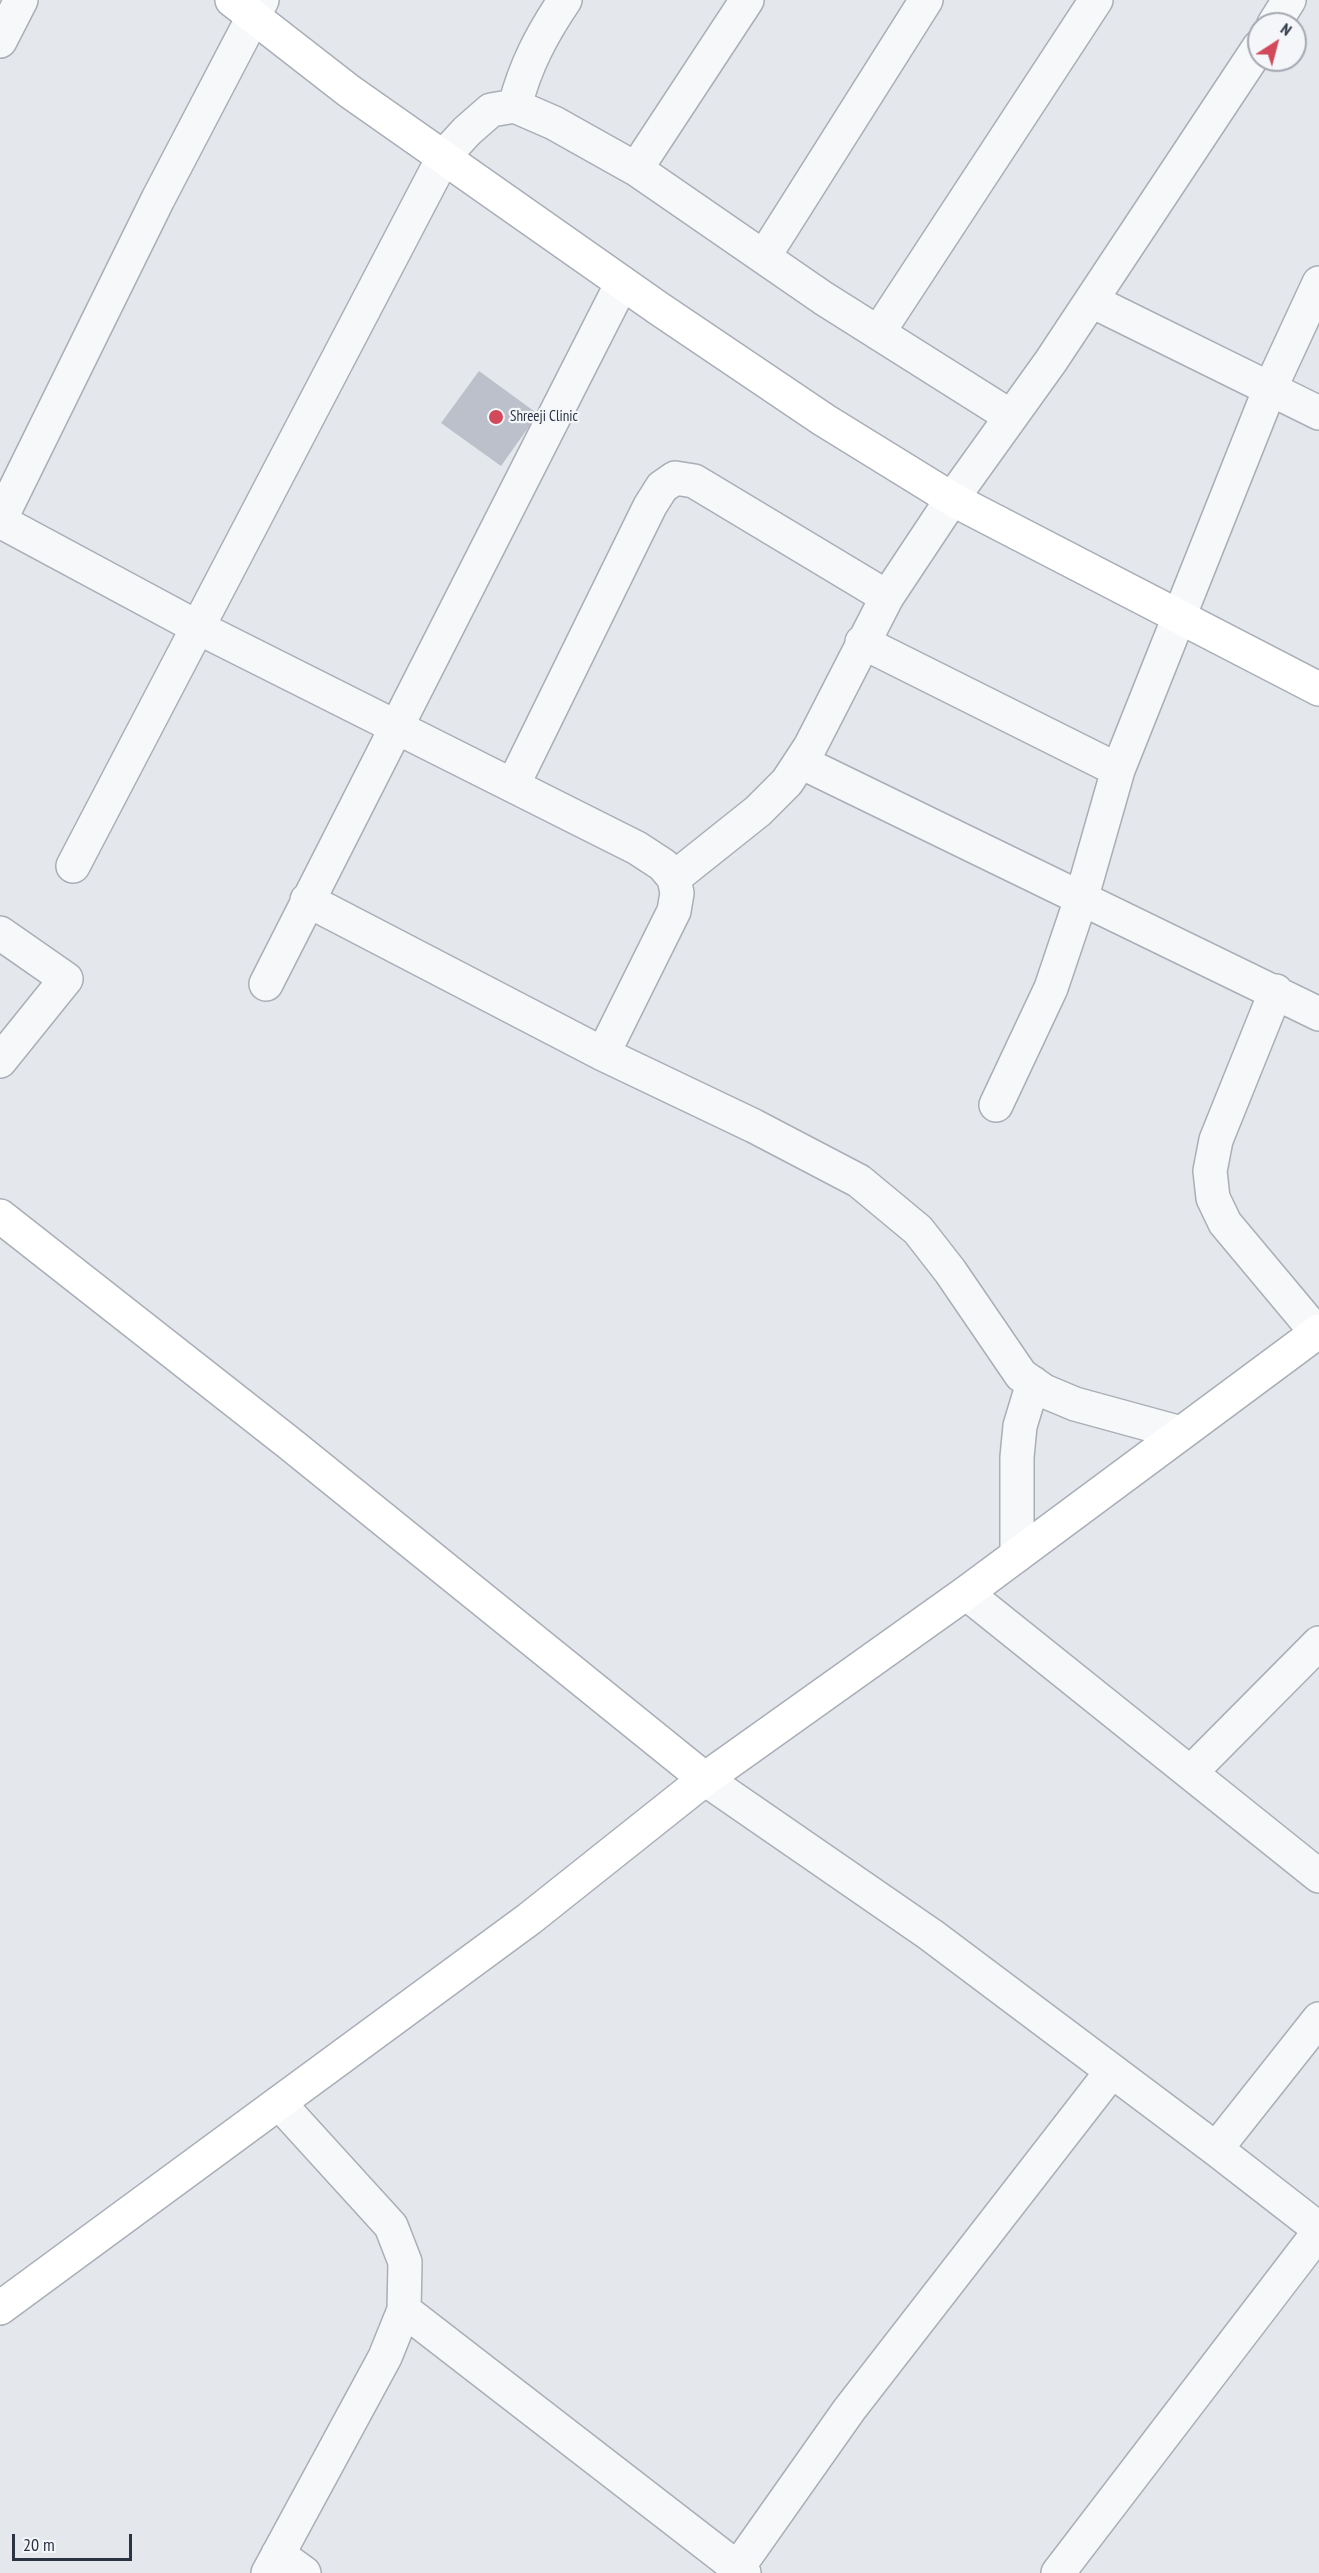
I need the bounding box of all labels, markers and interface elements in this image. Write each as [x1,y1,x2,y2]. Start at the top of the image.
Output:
north arrow [1247,12,1307,72]
text: N [1277,18,1296,40]
marker: Shreeji Clinic [487,408,505,426]
place label: Shreeji Clinic [510,408,578,426]
scale bar [15,2522,135,2560]
text: 20 m [23,2533,55,2556]

